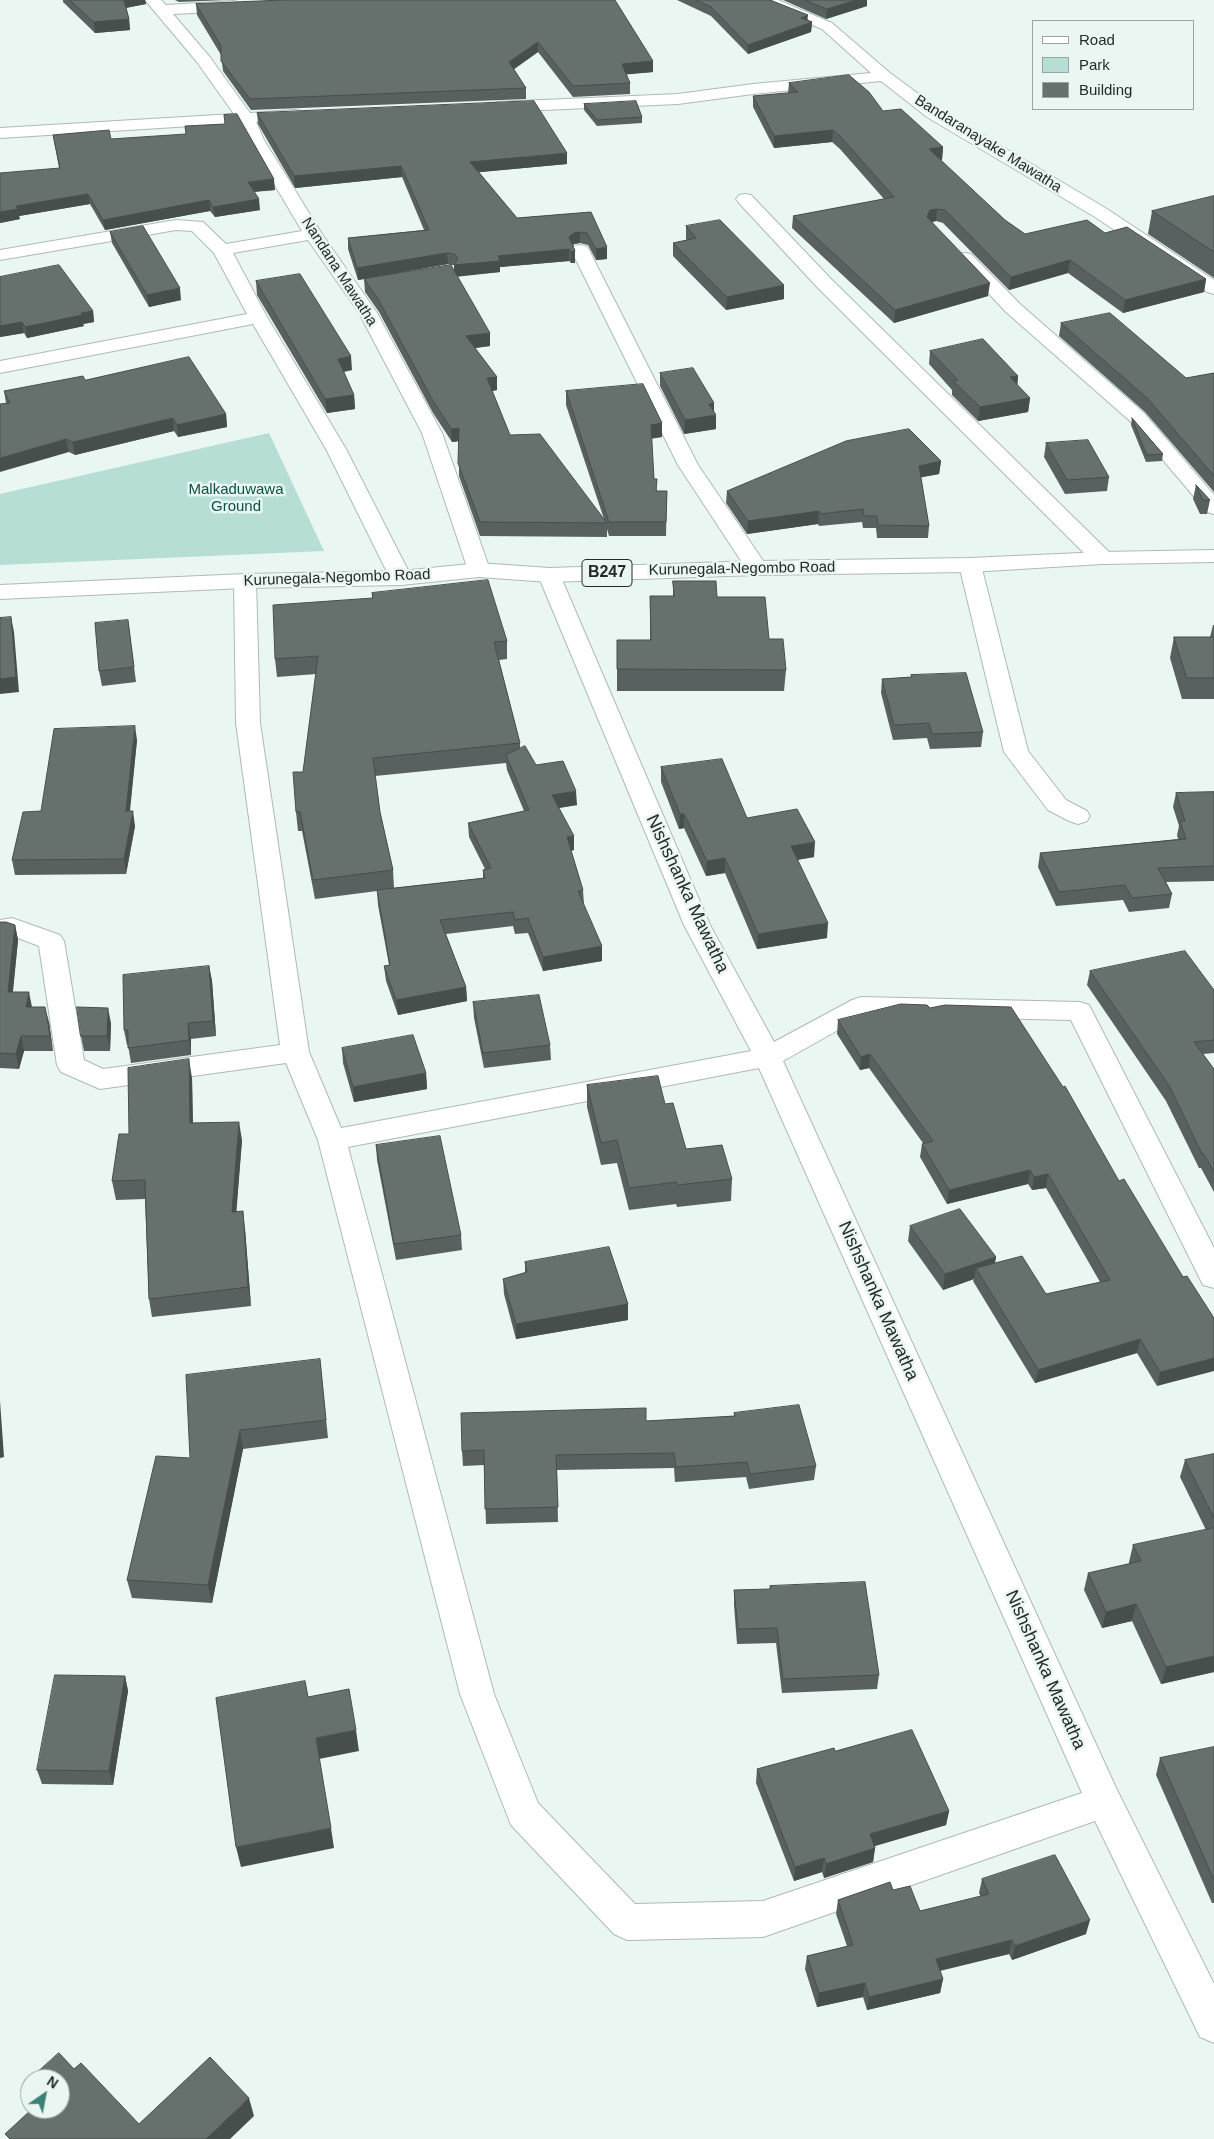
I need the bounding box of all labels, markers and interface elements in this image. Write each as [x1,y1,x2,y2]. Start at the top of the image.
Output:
legend [1032,20,1194,110]
text: Road [1079,31,1115,48]
text: Park [1079,56,1110,73]
text: Building [1079,81,1132,98]
street label: Bandaranayake Mawatha [911,91,1065,197]
street label: Nandana Mawatha [297,214,381,330]
park label: Malkaduwawa Ground [188,481,284,516]
street label: Kurunegala-Negombo Road [648,558,836,580]
road number: B247 [582,560,632,586]
street label: Kurunegala-Negombo Road [243,566,431,590]
street label: Nishshanka Mawatha [641,811,733,977]
street label: Nishshanka Mawatha [833,1218,923,1384]
street label: Nishshanka Mawatha [1000,1587,1090,1753]
north arrow [20,2069,70,2119]
text: N [44,2073,61,2092]

